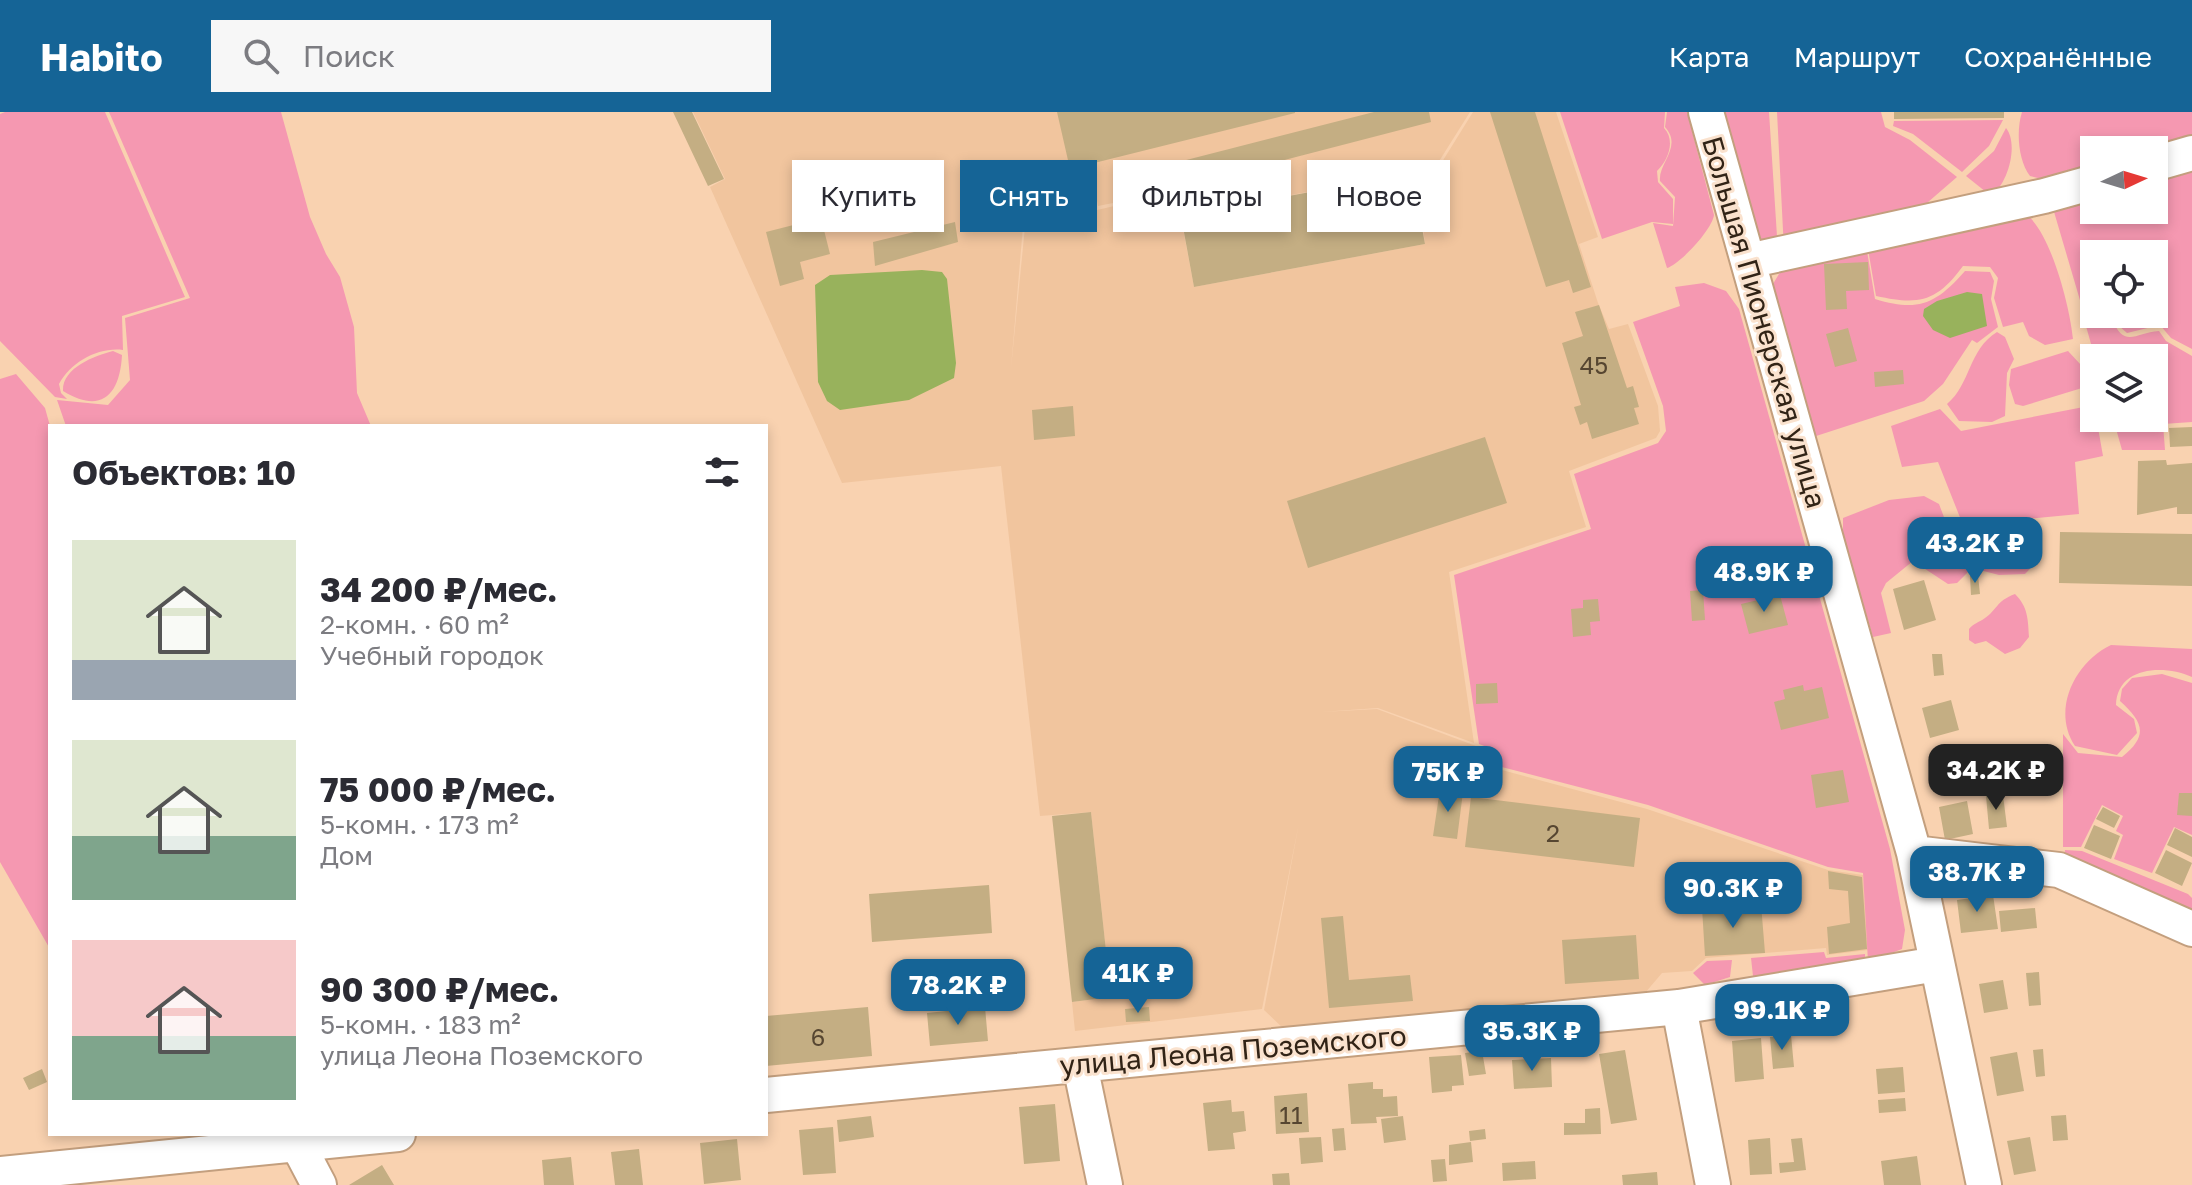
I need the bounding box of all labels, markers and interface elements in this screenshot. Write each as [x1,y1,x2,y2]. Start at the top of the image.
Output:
search box [211,20,771,92]
text: Habito [40,34,163,79]
icon: search [239,34,283,78]
text: Поиск [303,38,395,74]
text: Карта [1669,40,1750,73]
text: Маршрут [1794,40,1920,73]
text: Сохранённые [1964,40,2152,73]
street label: Большая Пионерская улица [1696,132,1834,512]
north arrow [2080,136,2168,224]
map controls [2080,136,2168,432]
chip: Купить [792,160,944,232]
chip: Снять [960,160,1097,232]
chip: Фильтры [1113,160,1291,232]
chip: Новое [1307,160,1450,232]
button: locate [2080,240,2168,328]
button: layers [2080,344,2168,432]
house number: 45 [1580,350,1608,379]
icon: filters [700,450,744,494]
text: Объектов: 10 [72,452,296,492]
pin: 43.2K ₽ [1901,517,2049,585]
text: 43.2K ₽ [1925,527,2025,558]
pin: 48.9K ₽ [1690,546,1838,614]
text: 48.9K ₽ [1714,556,1814,587]
text: 34 200 ₽/мес. [320,569,558,609]
icon: home [136,572,232,668]
text: 2-комн. · 60 m² [320,609,509,640]
text: Учебный городок [320,640,544,671]
pin: 34.2K ₽ [1922,744,2070,812]
pin: 75K ₽ [1392,746,1504,814]
text: 34.2K ₽ [1946,754,2046,785]
text: 75K ₽ [1412,756,1484,787]
text: 75 000 ₽/мес. [320,769,556,809]
icon: home [136,772,232,868]
text: 5-комн. · 173 m² [320,809,519,840]
house number: 2 [1546,818,1560,847]
text: Дом [320,840,373,871]
pin: 38.7K ₽ [1903,846,2051,914]
text: 38.7K ₽ [1928,856,2026,887]
pin: 90.3K ₽ [1659,862,1807,930]
text: 90.3K ₽ [1683,872,1783,903]
pin: 41K ₽ [1082,947,1194,1015]
text: 41K ₽ [1102,957,1174,988]
pin: 78.2K ₽ [884,959,1032,1027]
text: 90 300 ₽/мес. [320,969,559,1009]
text: 78.2K ₽ [909,969,1007,1000]
icon: home [136,972,232,1068]
pin: 99.1K ₽ [1708,984,1856,1052]
text: 99.1K ₽ [1733,994,1831,1025]
pin: 35.3K ₽ [1458,1005,1606,1073]
text: 5-комн. · 183 m² [320,1009,521,1040]
text: 35.3K ₽ [1483,1015,1581,1046]
street label: улица Леона Поземского [1058,1018,1408,1082]
house number: 6 [811,1022,825,1051]
text: улица Леона Поземского [320,1040,643,1071]
house number: 11 [1279,1100,1303,1129]

